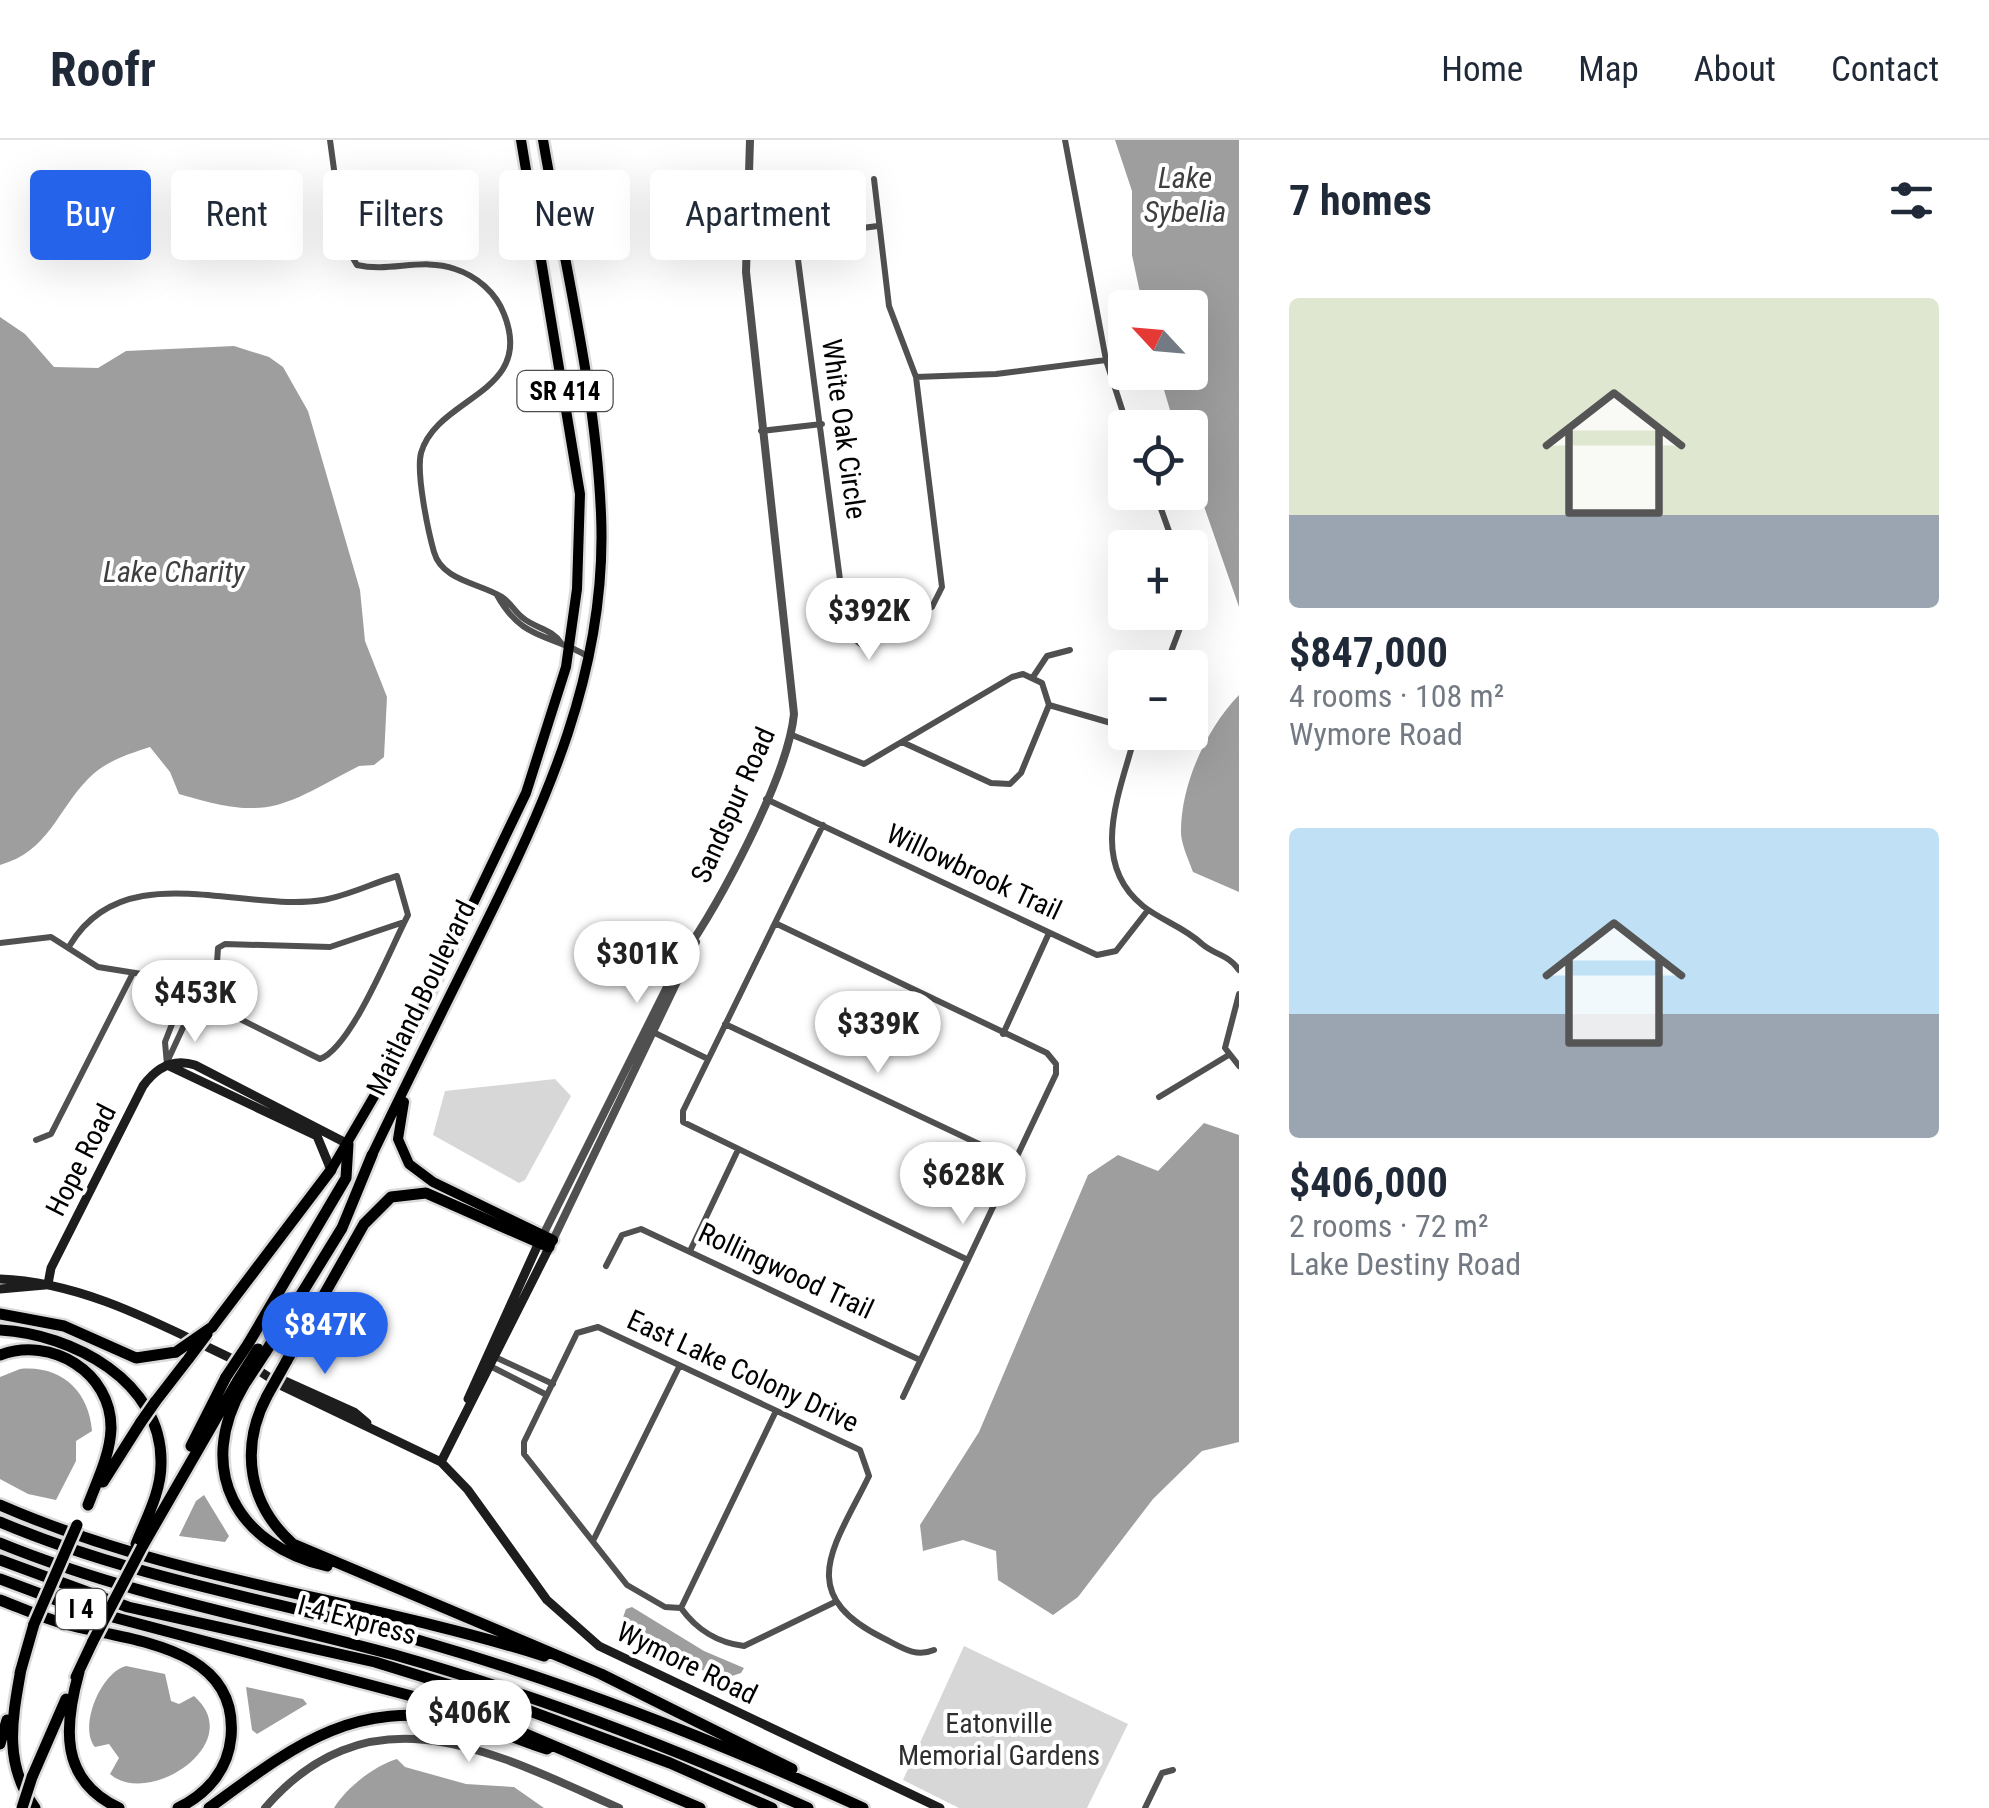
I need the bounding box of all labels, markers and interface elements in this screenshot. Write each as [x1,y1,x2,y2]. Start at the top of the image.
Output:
text: Roofr [50,41,156,98]
text: Home [1441,49,1523,90]
text: Map [1578,49,1639,90]
text: About [1694,49,1776,90]
text: Contact [1831,49,1939,90]
water label: Lake Sybelia [1144,160,1226,229]
chip: Buy [30,170,151,260]
chip: Rent [171,170,303,260]
chip: Filters [323,170,479,260]
chip: New [499,170,630,260]
chip: Apartment [650,170,866,260]
icon: filters [1884,173,1939,228]
text: 7 homes [1289,176,1432,225]
north arrow [1108,290,1208,390]
map controls [1108,290,1208,750]
street label: White Oak Circle [815,337,873,521]
icon: home [1524,363,1704,543]
road number: SR 414 [518,371,612,411]
button: locate [1108,410,1208,510]
button: + [1108,530,1208,630]
water label: Lake Charity [103,554,246,589]
pin: $392K [799,578,939,663]
text: $392K [828,591,910,629]
text: $847,000 [1289,628,1448,677]
button: − [1108,650,1208,750]
text: 4 rooms · 108 m² [1289,677,1504,715]
text: Wymore Road [1289,715,1463,753]
street label: Sandspur Road [684,722,782,888]
street label: Willowbrook Trail [881,817,1067,927]
icon: home [1524,893,1704,1073]
street label: Maitland Boulevard [360,895,482,1101]
pin: $301K [567,921,707,1006]
text: $301K [596,934,678,972]
pin: $453K [125,960,265,1045]
text: $453K [154,973,236,1011]
pin: $339K [808,991,948,1076]
text: $339K [837,1004,919,1042]
street label: Hope Road [39,1099,123,1221]
pin: $628K [893,1142,1033,1227]
text: $628K [922,1155,1004,1193]
text: $406,000 [1289,1158,1448,1207]
text: 2 rooms · 72 m² [1289,1207,1488,1245]
street label: Rollingwood Trail [693,1216,879,1326]
text: Lake Destiny Road [1289,1245,1521,1283]
pin: $847K [255,1292,395,1377]
street label: East Lake Colony Drive [622,1303,864,1439]
text: $847K [284,1305,366,1343]
street label: I-4 Express [294,1588,420,1652]
road number: I 4 [56,1589,106,1629]
street label: Wymore Road [611,1615,763,1711]
pin: $406K [399,1680,539,1765]
text: $406K [428,1693,510,1731]
park label: Eatonville Memorial Gardens [898,1707,1100,1772]

